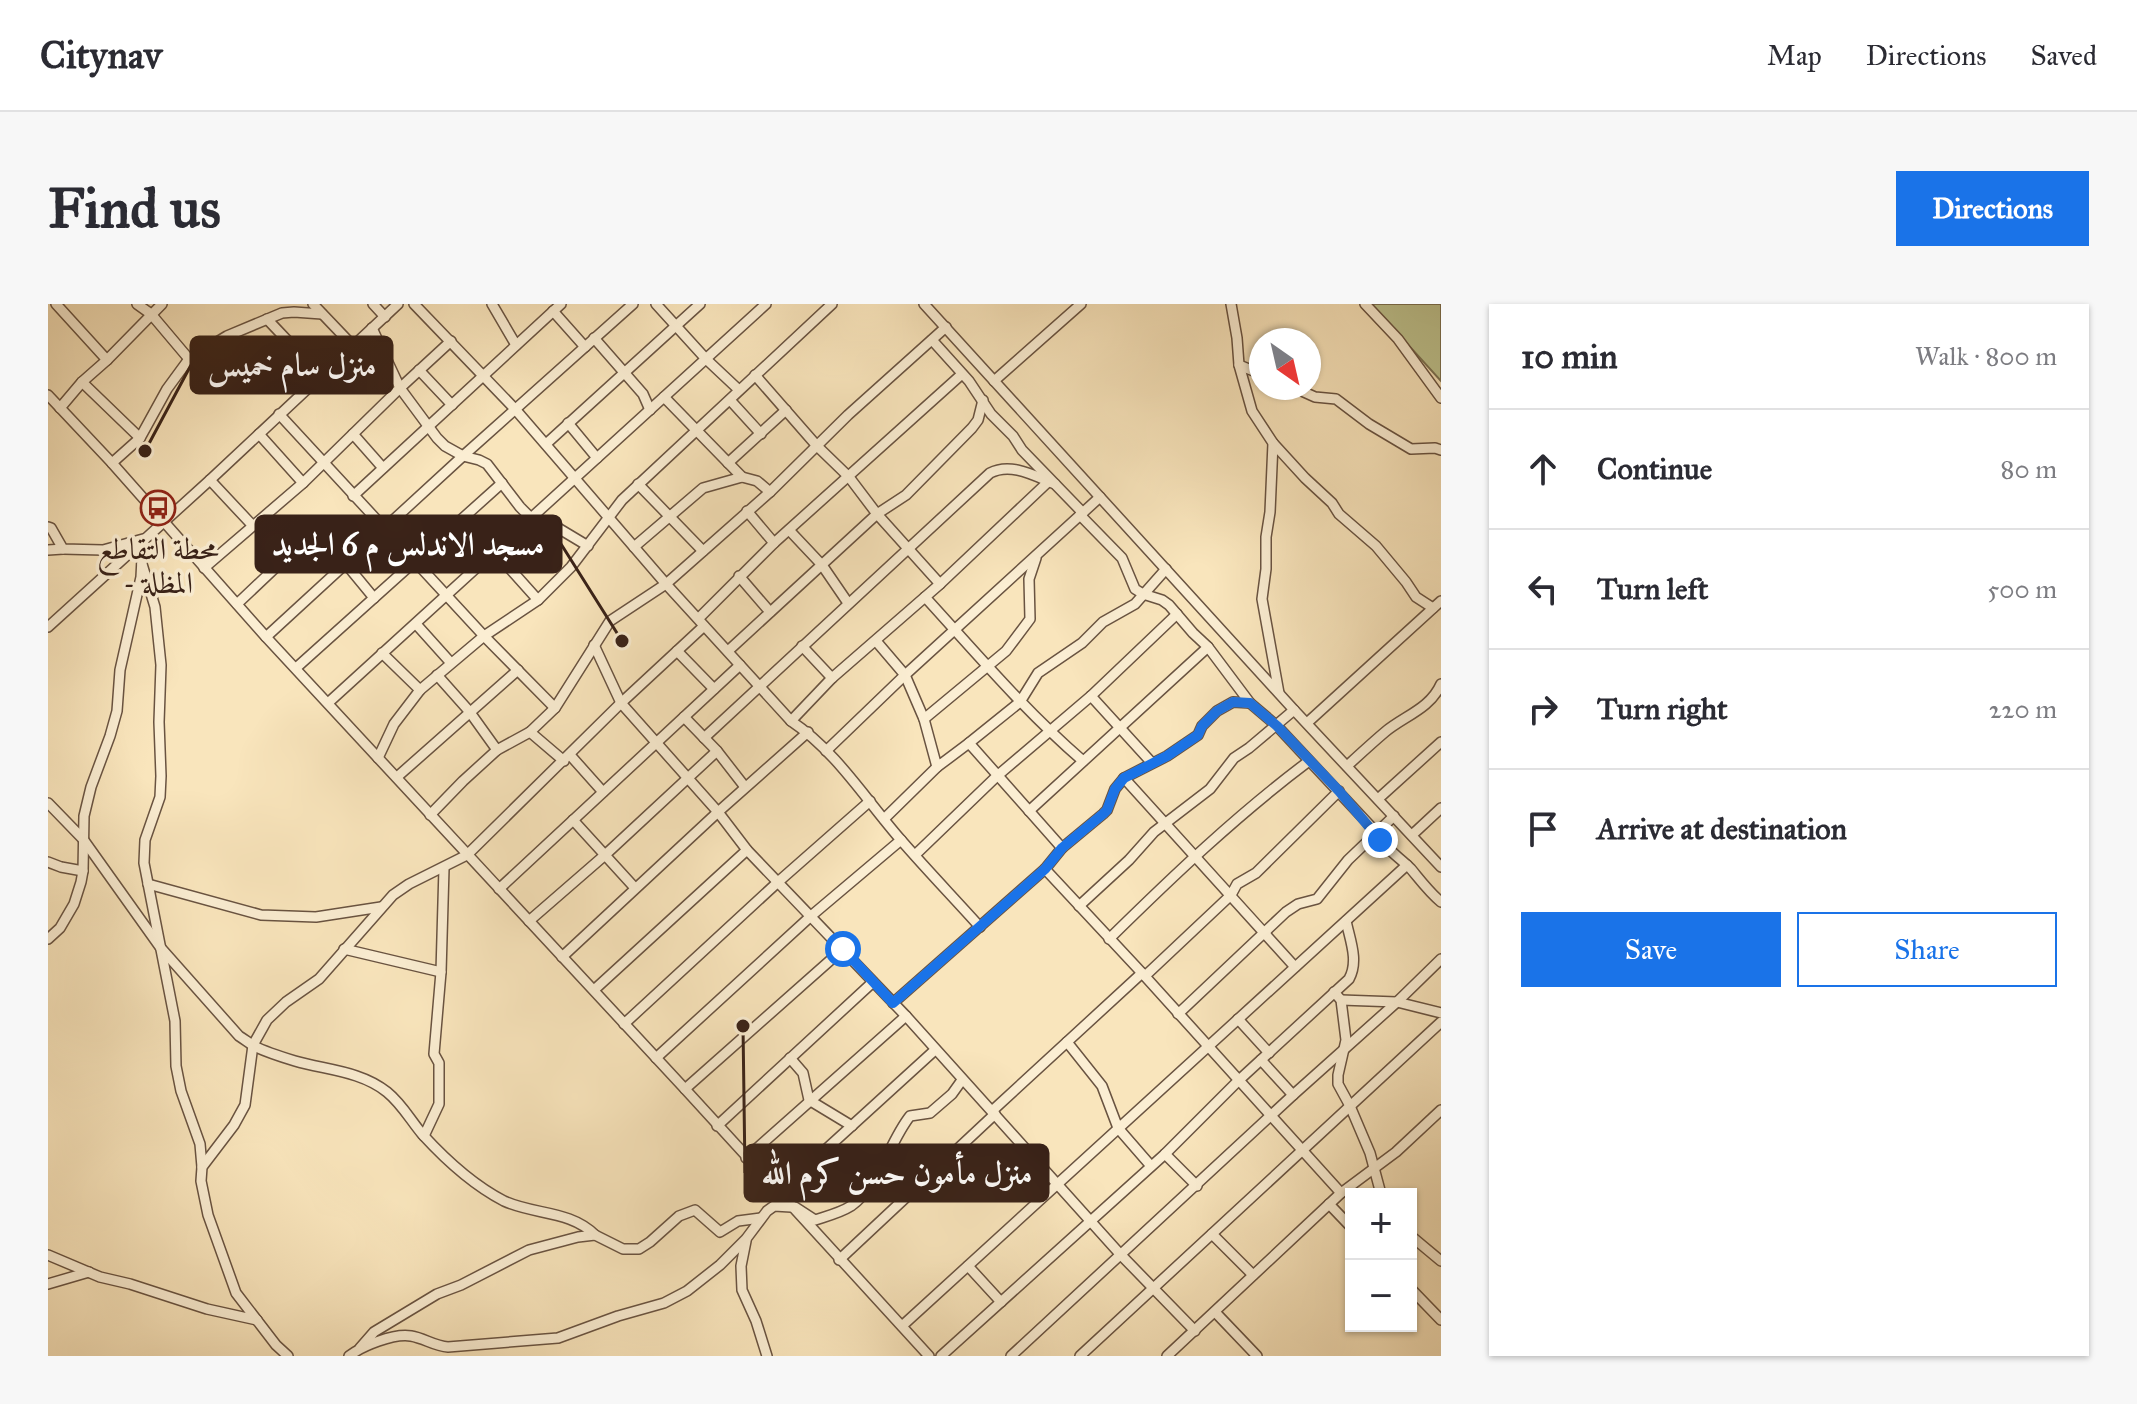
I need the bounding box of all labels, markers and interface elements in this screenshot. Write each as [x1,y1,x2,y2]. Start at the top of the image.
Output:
text: Citynav [40,32,162,78]
text: Map [1767,38,1822,73]
text: Directions [1866,38,1987,73]
text: Saved [2031,38,2097,73]
button: Directions [1896,171,2089,246]
text: Find us [48,174,221,242]
north arrow [1249,328,1321,400]
text: 10 min [1521,336,1618,377]
callout: منزل سام خميس [191,337,392,393]
text: Walk · 800 m [1915,340,2057,372]
text: منزل سام خميس [208,346,376,393]
icon: ahead [1521,447,1565,491]
text: Continue [1597,451,1712,487]
text: 80 m [2001,453,2057,485]
bus stop icon: محطة التقاطع - المظلة [139,489,177,527]
callout: مسجد الاندلس م 6 الجديد [256,516,561,572]
text: مسجد الاندلس م 6 الجديد [272,525,544,572]
place label: محطة التقاطع - المظلة [97,531,219,601]
icon: left [1521,567,1565,611]
text: Turn left [1597,571,1708,607]
text: 500 m [1987,573,2057,605]
icon: right [1521,687,1565,731]
text: Turn right [1597,691,1728,727]
text: 220 m [1989,693,2057,725]
icon: arrive [1521,807,1565,851]
text: Arrive at destination [1597,811,1847,847]
route end [1362,822,1398,858]
button: Save [1521,912,1781,987]
button: Share [1797,912,2057,987]
route start [825,931,861,967]
callout: منزل مأمون حسن كرم الله [745,1145,1048,1201]
text: منزل مأمون حسن كرم الله [761,1148,1033,1201]
map controls [1345,1188,1417,1332]
button: + [1345,1188,1417,1260]
button: − [1345,1260,1417,1332]

